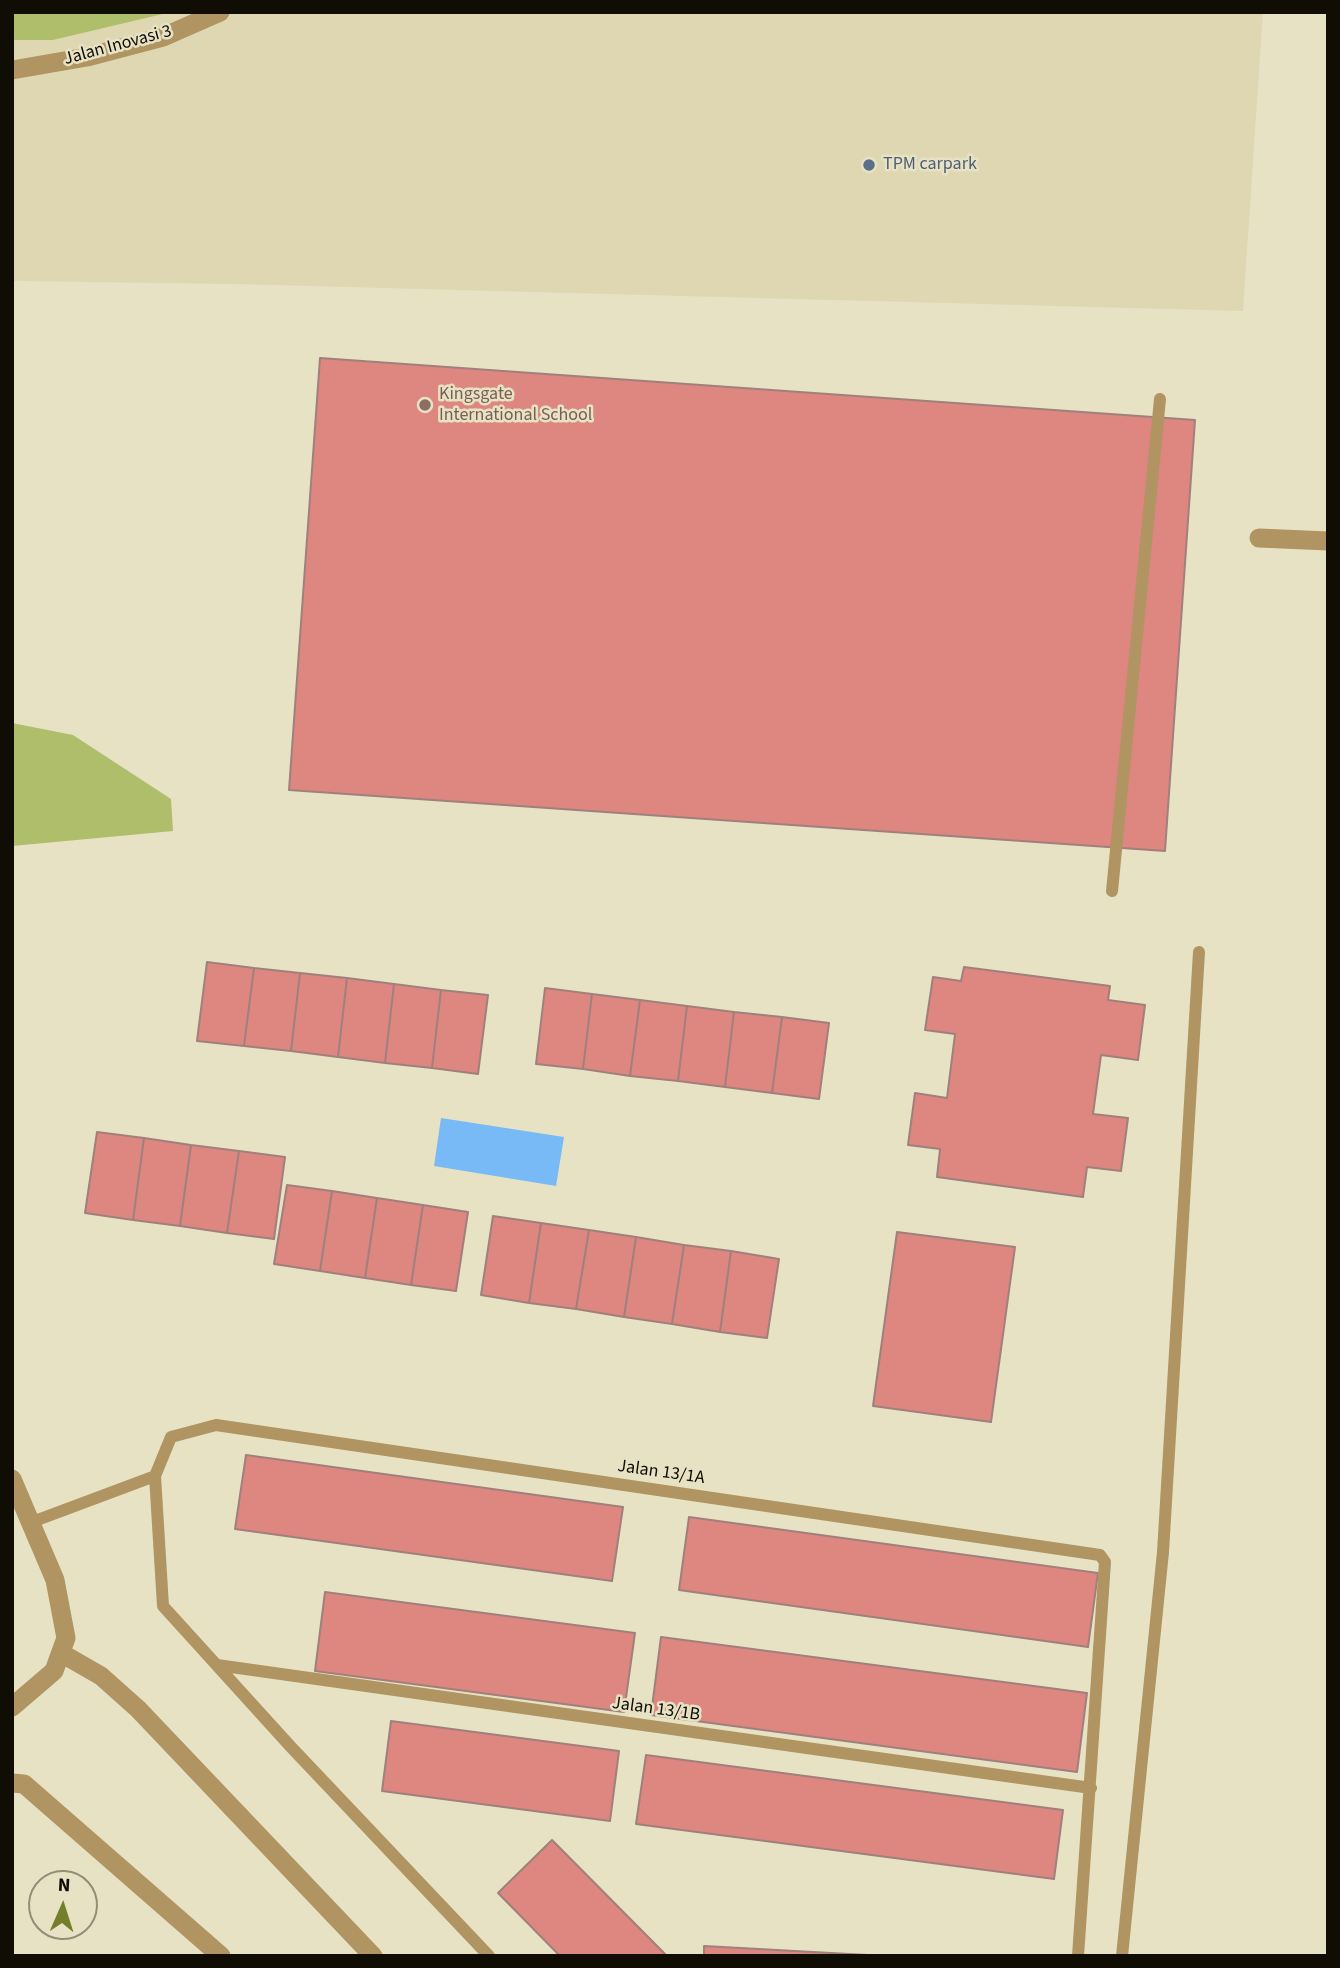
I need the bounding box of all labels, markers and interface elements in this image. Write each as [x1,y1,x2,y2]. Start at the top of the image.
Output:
street label: Jalan Inovasi 3 [62,21,174,71]
place label: TPM carpark [883,154,977,176]
marker: TPM carpark [861,157,877,173]
place label: Kingsgate International School [439,384,592,426]
marker: Kingsgate International School [417,397,433,413]
street label: Jalan 13/1A [616,1456,706,1490]
street label: Jalan 13/1B [611,1693,701,1727]
north arrow [28,1870,98,1940]
text: N [57,1872,71,1899]

